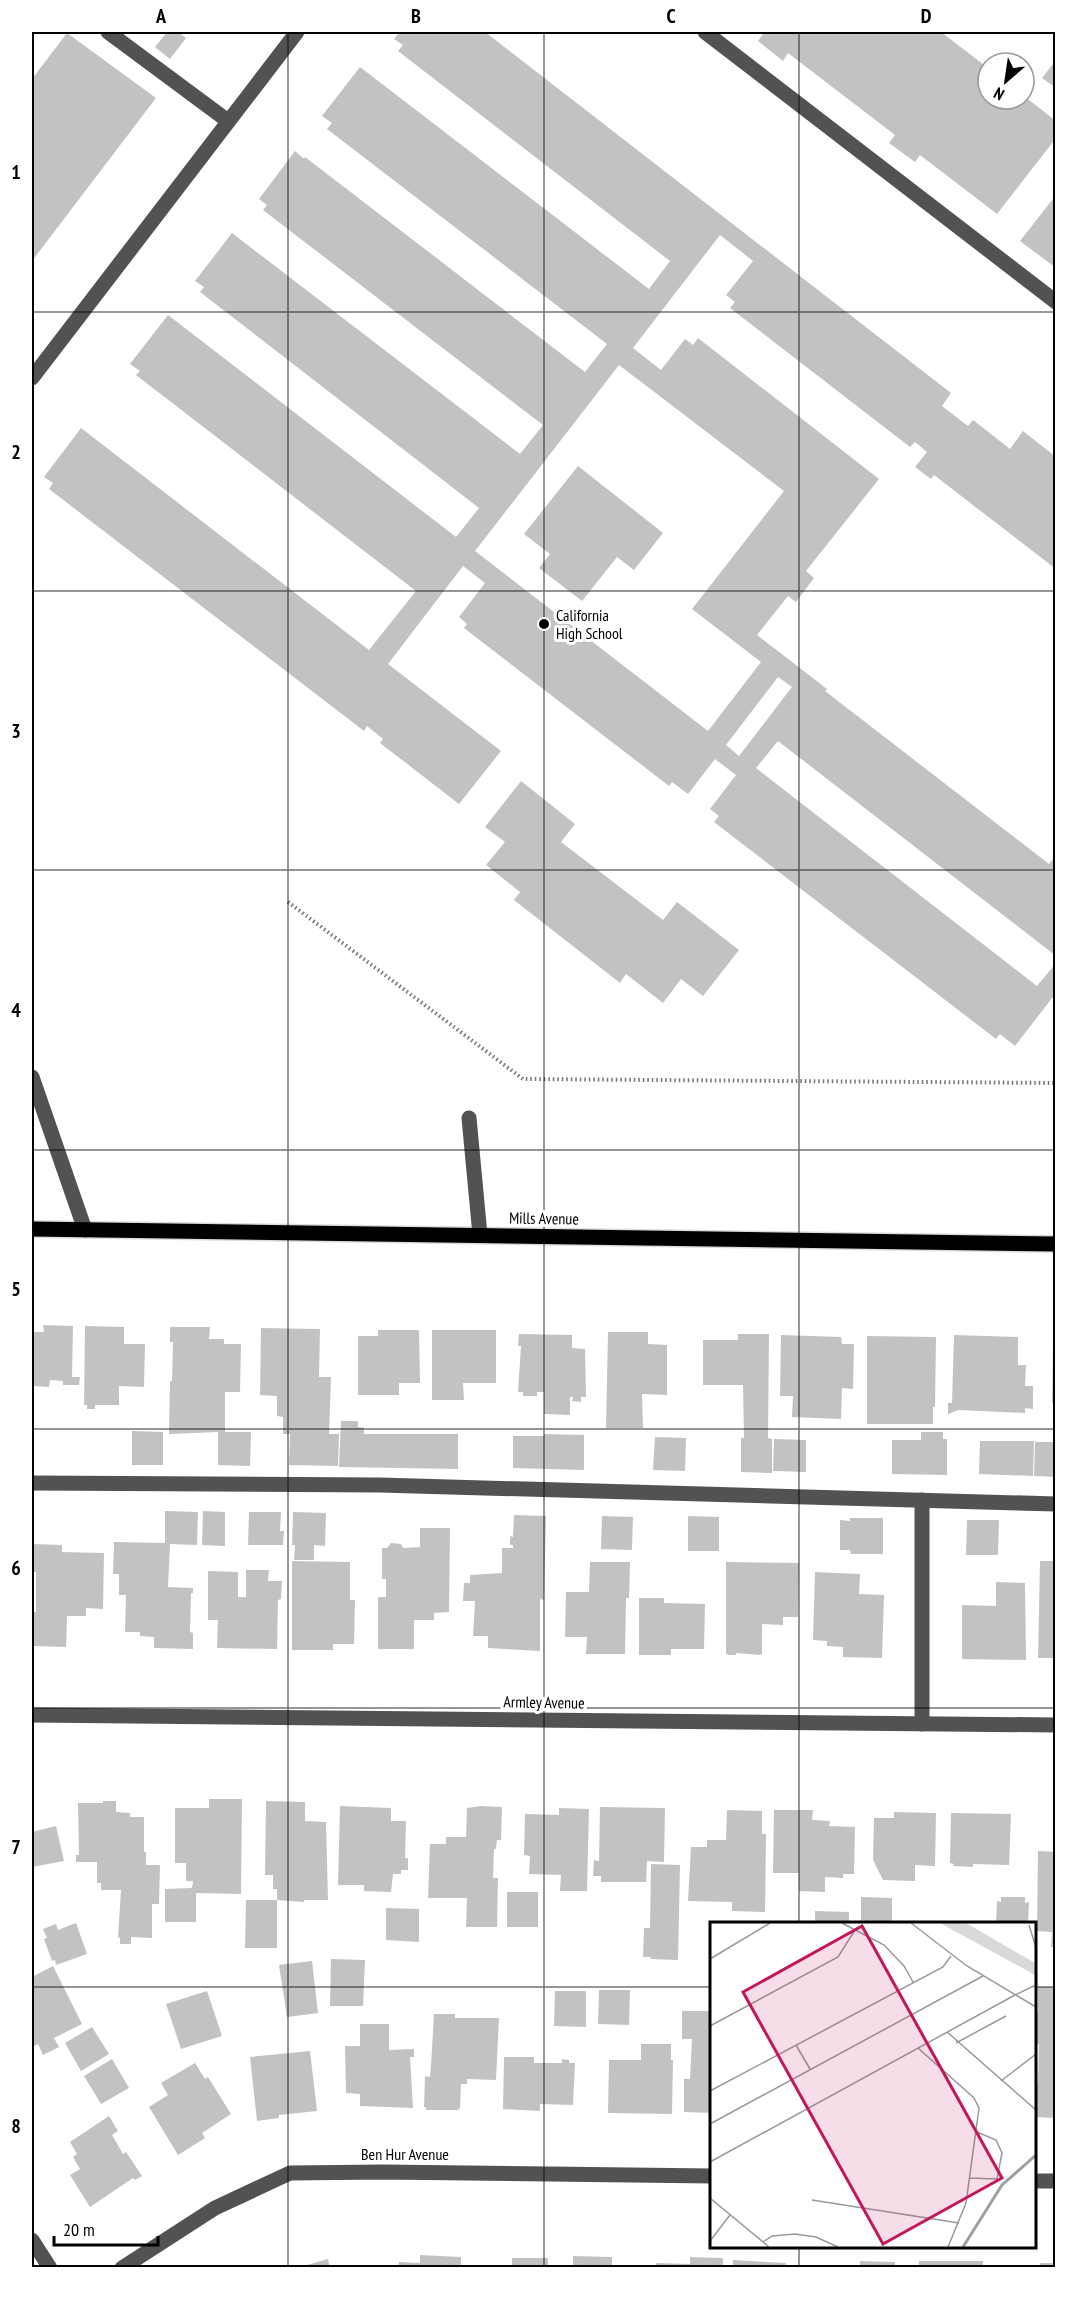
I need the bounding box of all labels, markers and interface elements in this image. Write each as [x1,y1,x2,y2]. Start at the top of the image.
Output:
text: A [155,3,167,29]
text: B [411,3,421,29]
text: C [666,3,676,29]
text: D [921,3,932,29]
north arrow [976,51,1036,111]
text: N [990,83,1007,105]
text: 1 [11,159,21,185]
text: 2 [11,439,21,465]
place label: California High School [556,605,623,643]
marker: California High School [537,617,551,631]
text: 3 [11,718,21,744]
text: 4 [11,997,21,1023]
street label: Mills Avenue [509,1207,579,1229]
text: 5 [11,1276,21,1302]
text: 6 [11,1555,21,1581]
street label: Armley Avenue [503,1691,585,1713]
text: 7 [11,1834,21,1860]
inset map [710,1922,1036,2248]
text: 8 [11,2113,21,2139]
street label: Ben Hur Avenue [361,2144,449,2164]
scale bar [54,2209,158,2247]
text: 20 m [63,2218,95,2241]

